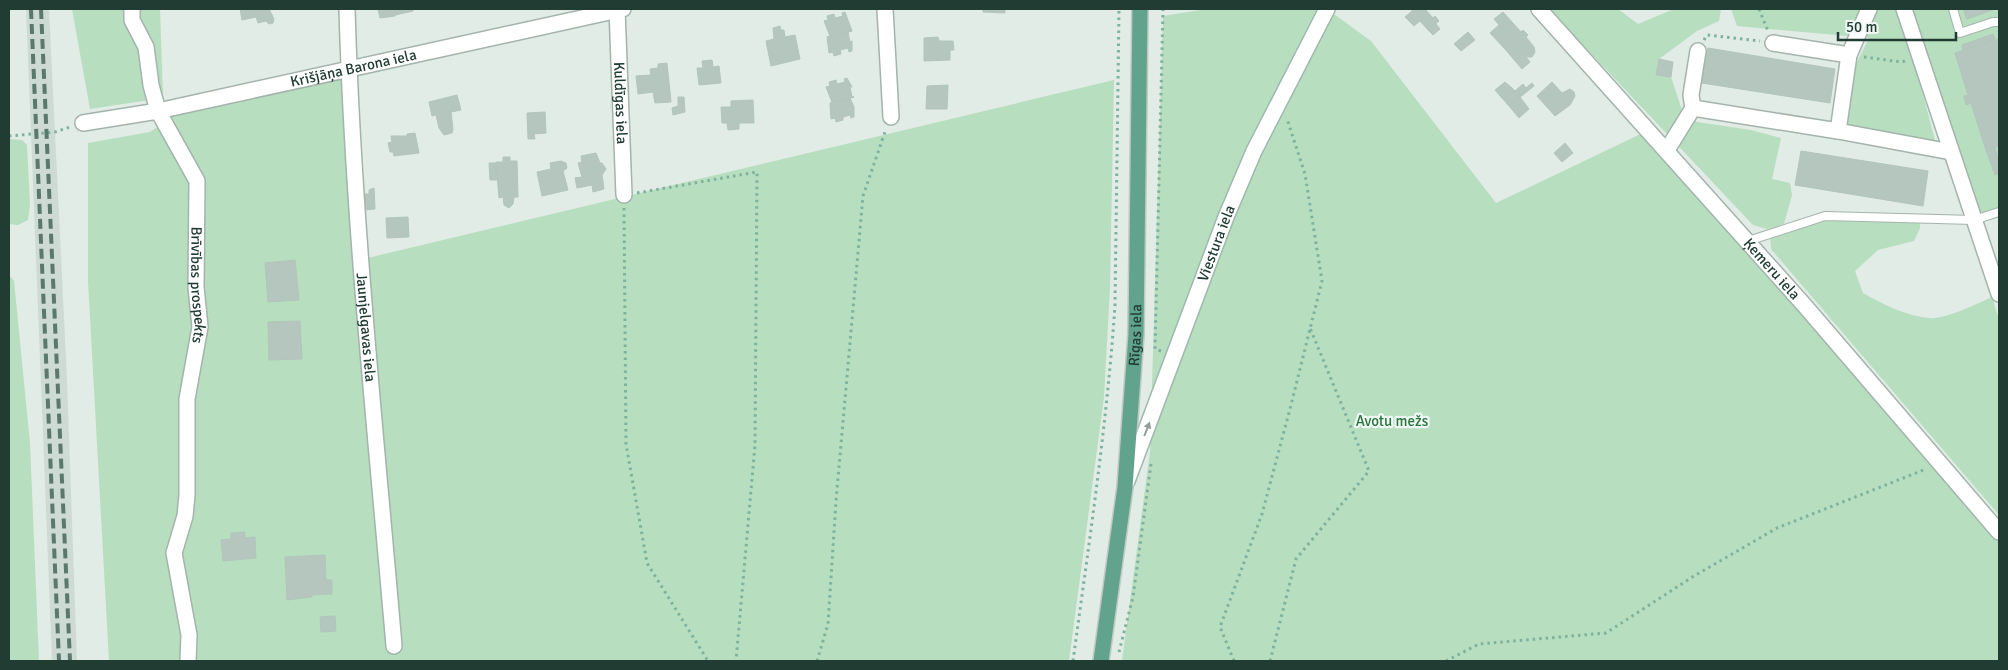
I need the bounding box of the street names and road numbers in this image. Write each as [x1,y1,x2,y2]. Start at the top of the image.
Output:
street label: Krišjāņa Barona iela [289,46,418,91]
street label: Kuldīgas iela [610,61,631,144]
street label: Viestura iela [1194,202,1239,284]
street label: Brīvības prospekts [187,226,209,345]
street label: Ķemeru iela [1739,235,1804,303]
street label: Jaunjelgavas iela [353,272,380,383]
street label: Rīgas iela [1125,304,1145,367]

